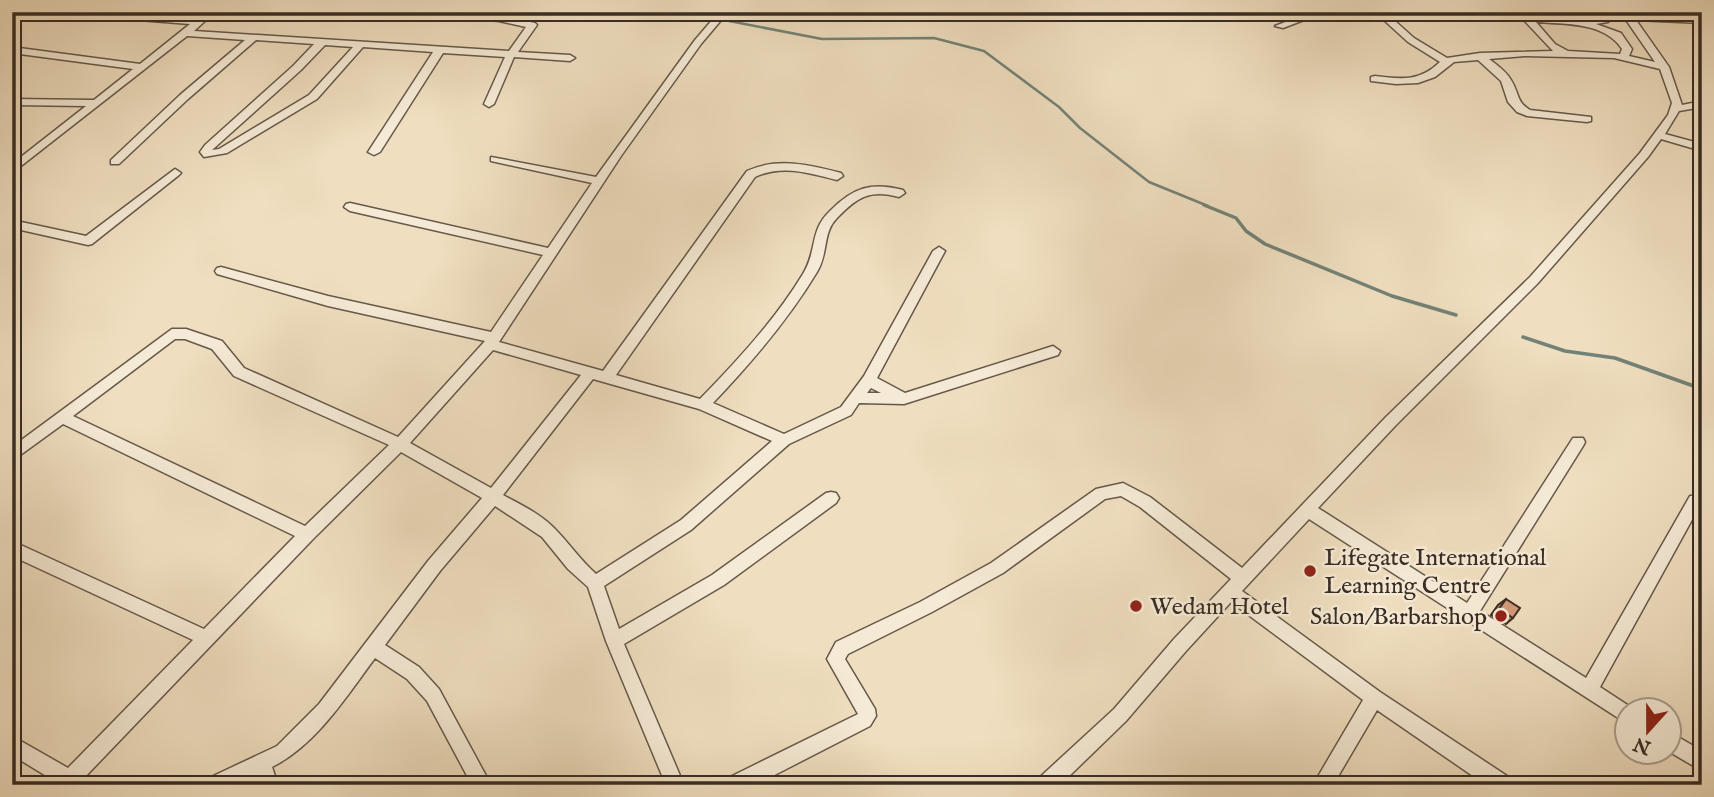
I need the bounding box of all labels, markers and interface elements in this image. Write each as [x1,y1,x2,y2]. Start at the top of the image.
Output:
place label: Lifegate International Learning Centre [1324,543,1547,602]
marker: Lifegate International Learning Centre [1302,563,1318,579]
place label: Wedam Hotel [1150,592,1289,623]
marker: Wedam Hotel [1128,598,1144,614]
place label: Salon/Barbarshop [1310,602,1487,633]
marker: Salon/Barbarshop [1493,608,1509,624]
north arrow [1612,696,1682,766]
text: N [1630,731,1656,760]

